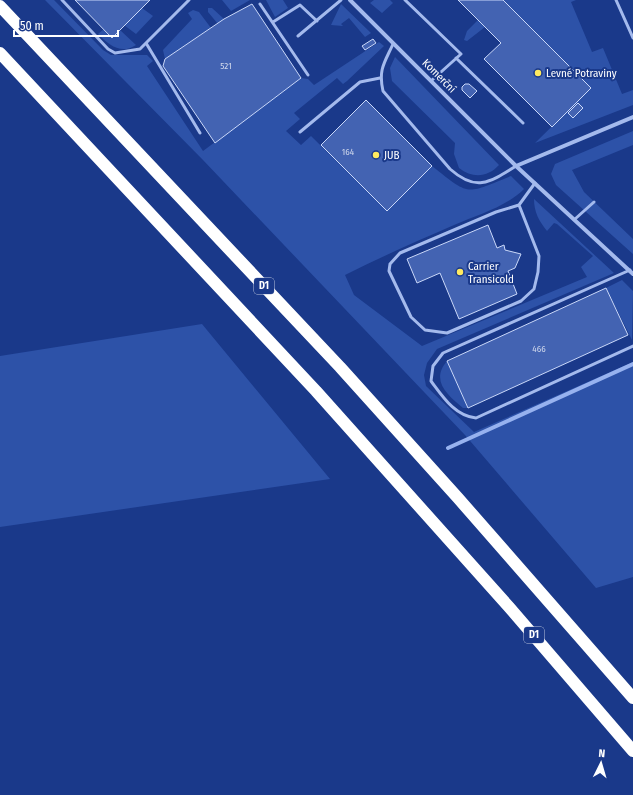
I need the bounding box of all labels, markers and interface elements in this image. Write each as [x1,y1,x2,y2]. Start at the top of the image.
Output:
scale bar [14,12,118,38]
text: 50 m [20,19,44,33]
street label: Komerční [419,56,459,96]
house number: 521 [220,61,232,71]
place label: Levné Potraviny [546,67,617,80]
marker: Levné Potraviny [533,68,543,78]
house number: 164 [342,147,355,157]
place label: JUB [384,149,400,162]
marker: JUB [371,150,381,160]
place label: Carrier Transicold [468,260,514,286]
marker: Carrier Transicold [455,267,465,277]
road number: D1 [254,278,274,294]
house number: 466 [532,344,546,354]
road number: D1 [524,627,544,643]
north arrow [581,743,621,783]
text: N [598,747,606,760]

